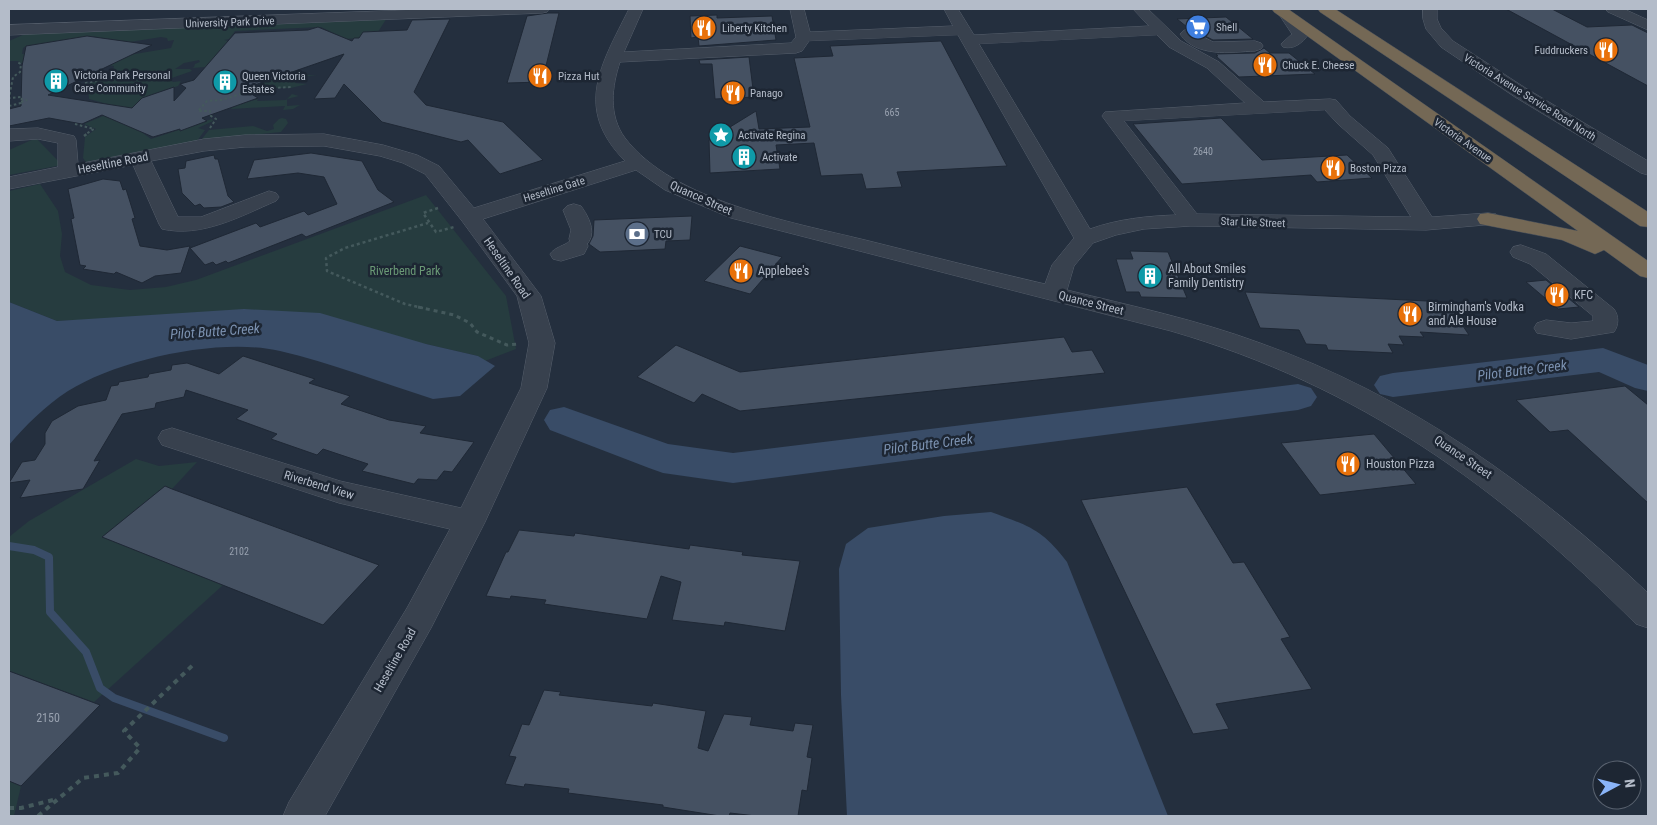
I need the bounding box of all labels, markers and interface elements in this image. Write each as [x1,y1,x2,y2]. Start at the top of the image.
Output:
street label: University Park Drive [185,14,275,31]
supermarket icon: Shell [1185,14,1211,40]
restaurant icon: Liberty Kitchen [691,15,717,41]
place label: Shell [1216,21,1237,34]
place label: Liberty Kitchen [722,22,787,35]
restaurant icon: Fuddruckers [1593,37,1619,63]
place label: Fuddruckers [1534,44,1588,57]
street label: Victoria Avenue Service Road North [1461,51,1599,143]
restaurant icon: Chuck E. Cheese [1252,52,1278,78]
place label: Chuck E. Cheese [1282,59,1354,72]
restaurant icon: Pizza Hut [527,63,553,89]
building icon: Victoria Park Personal Care Community [43,68,69,94]
place label: Victoria Park Personal Care Community [74,69,170,95]
building icon: Queen Victoria Estates [212,69,238,95]
place label: Queen Victoria Estates [242,70,306,96]
place label: Pizza Hut [558,70,599,83]
restaurant icon: Panago [720,80,746,106]
place label: Panago [750,87,783,100]
house number: 665 [885,107,899,118]
street label: Victoria Avenue [1431,115,1495,165]
place icon: Activate Regina [708,122,734,148]
place label: Activate Regina [738,129,806,142]
building icon: Activate [731,144,757,170]
house number: 2640 [1193,146,1213,157]
street label: Heseltine Road [77,149,149,177]
place label: Activate [762,151,798,164]
restaurant icon: Boston Pizza [1320,155,1346,181]
place label: Boston Pizza [1350,162,1407,175]
street label: Heseltine Gate [522,174,586,205]
street label: Quance Street [668,178,735,218]
street label: Star Lite Street [1220,215,1285,230]
bank icon: TCU [624,221,650,247]
place label: TCU [654,228,672,241]
street label: Heseltine Road [481,235,533,301]
restaurant icon: Applebee's [728,258,754,284]
place label: All About Smiles Family Dentistry [1168,262,1246,290]
building icon: All About Smiles Family Dentistry [1137,263,1163,289]
park label: Riverbend Park [370,264,441,278]
place label: Applebee's [758,264,809,278]
restaurant icon: KFC [1544,282,1570,308]
street label: Quance Street [1057,288,1125,318]
place label: KFC [1574,288,1593,302]
place label: Birmingham's Vodka and Ale House [1428,300,1524,328]
restaurant icon: Birmingham's Vodka and Ale House [1397,301,1423,327]
water label: Pilot Butte Creek [170,320,261,342]
water label: Pilot Butte Creek [1476,356,1568,383]
water label: Pilot Butte Creek [882,430,974,457]
street label: Quance Street [1431,433,1495,482]
restaurant icon: Houston Pizza [1335,451,1361,477]
place label: Houston Pizza [1366,457,1435,471]
street label: Riverbend View [282,468,356,502]
house number: 2102 [229,546,249,557]
street label: Heseltine Road [371,625,419,694]
house number: 2150 [36,711,60,725]
north arrow [1592,760,1642,810]
text: N [1621,778,1638,789]

